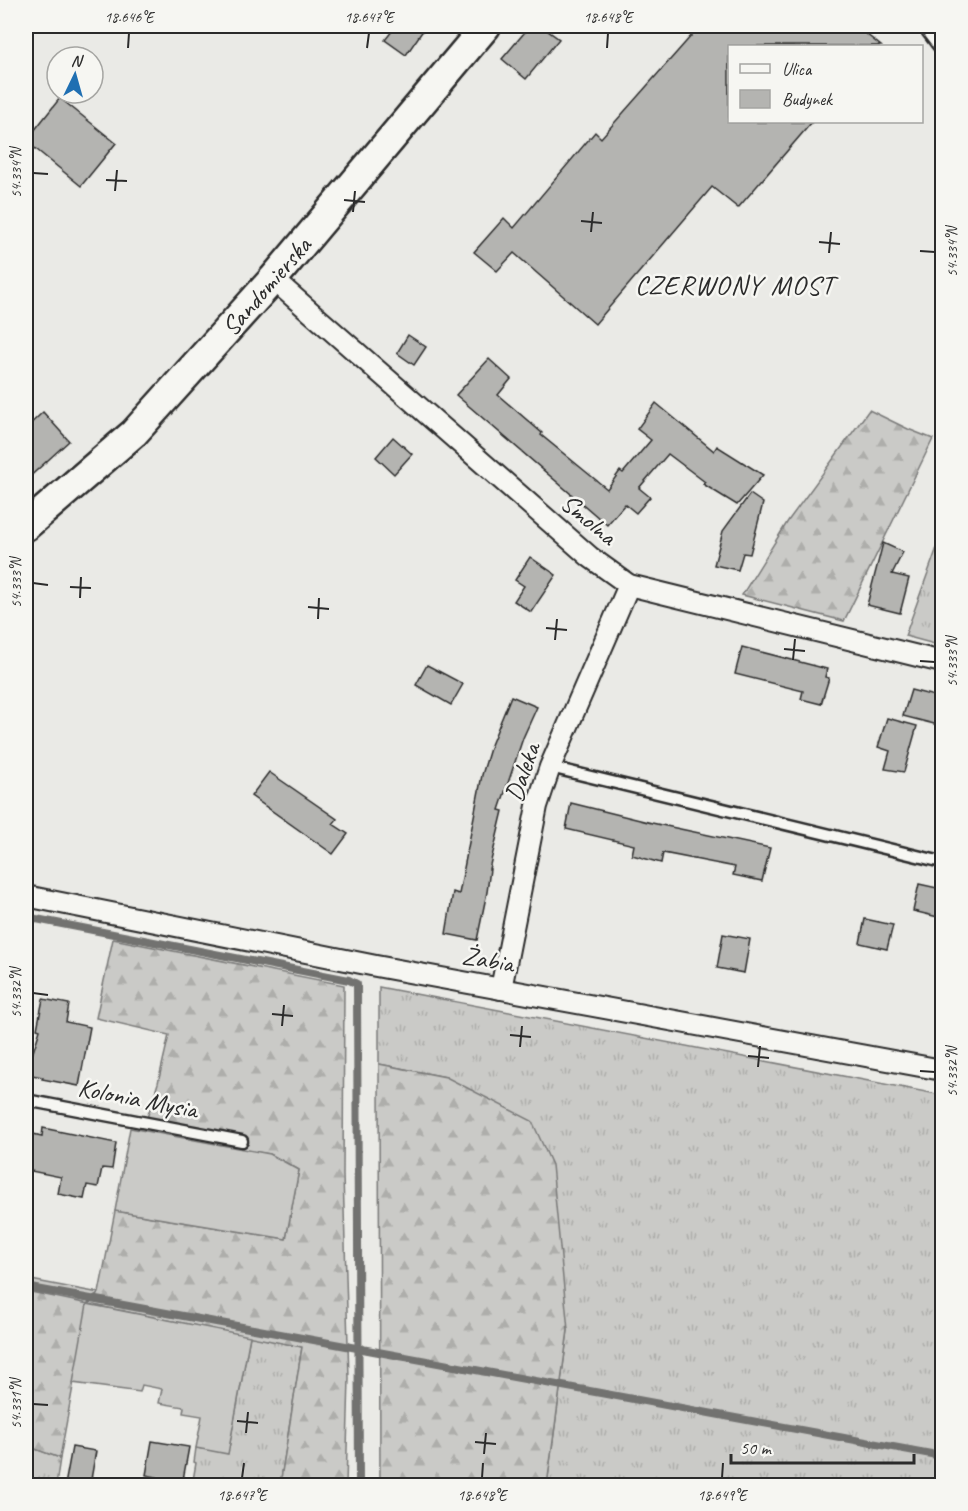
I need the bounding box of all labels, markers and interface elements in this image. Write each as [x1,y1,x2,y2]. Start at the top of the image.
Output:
text: 18.646°E [105,8,156,27]
text: 18.647°E [345,8,396,27]
text: 18.648°E [584,8,635,27]
north arrow [45,45,105,105]
legend [728,45,923,123]
text: N [70,51,85,72]
text: Ulica [782,58,813,80]
text: Budynek [782,88,833,110]
text: 54.334°N [7,145,26,198]
text: 54.334°N [943,224,962,277]
street label: Sandomierska [214,229,320,343]
district label: CZERWONY MOST [635,268,839,302]
street label: Smolna [554,486,625,553]
text: 54.333°N [7,555,26,608]
text: 54.333°N [943,634,962,687]
street label: Daleka [497,737,549,806]
street label: Żabia [460,939,519,981]
text: 54.332°N [7,965,26,1018]
text: 54.332°N [943,1044,962,1097]
street label: Kolonia Mysia [76,1071,203,1127]
text: 54.331°N [7,1376,26,1429]
scale bar [731,1427,914,1465]
text: 50 m [740,1437,773,1459]
text: 18.647°E [218,1486,269,1505]
text: 18.648°E [458,1486,509,1505]
text: 18.649°E [698,1486,749,1505]

